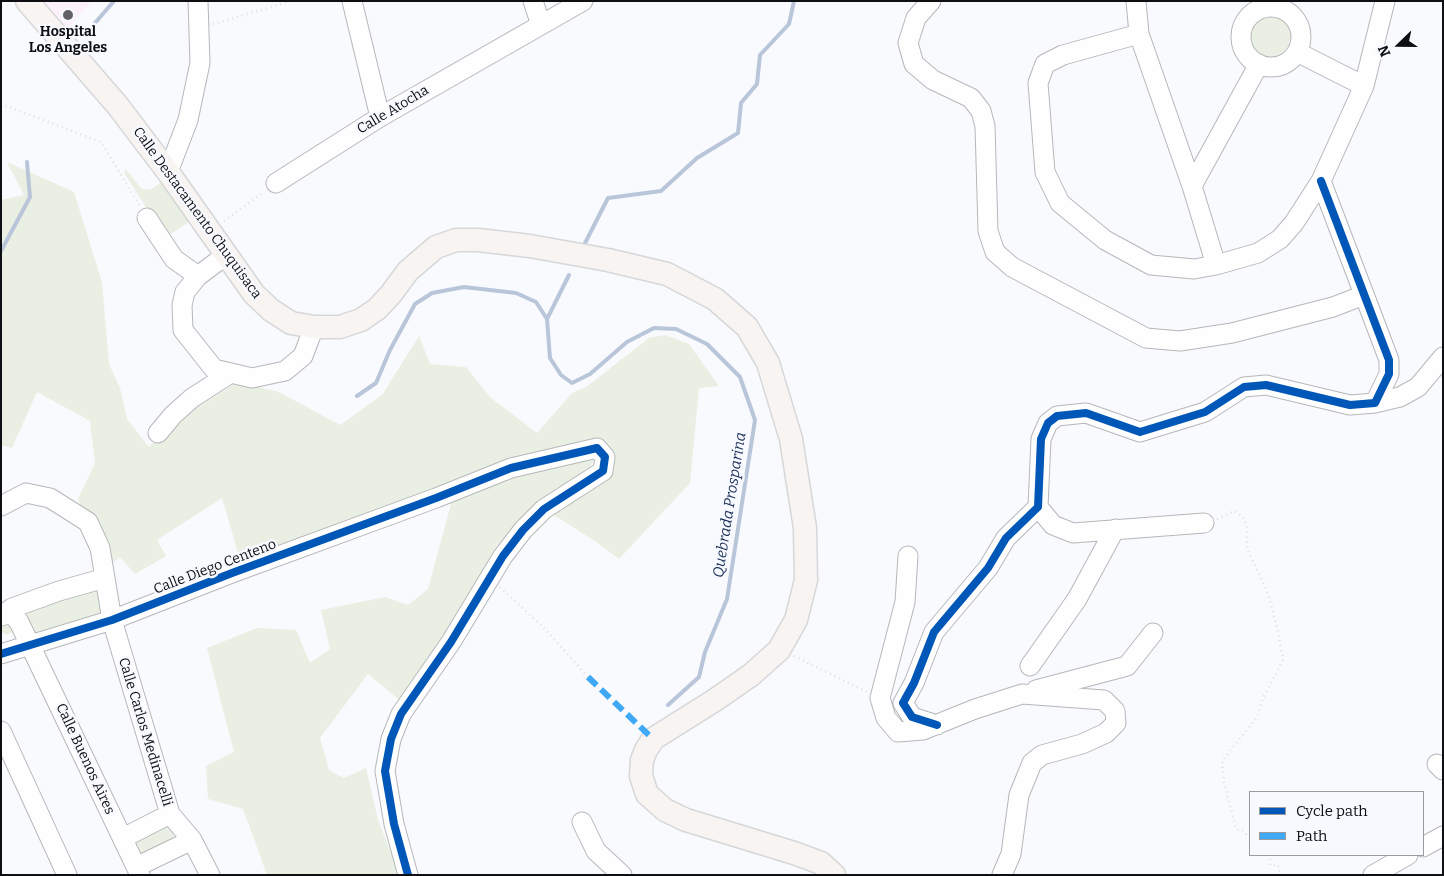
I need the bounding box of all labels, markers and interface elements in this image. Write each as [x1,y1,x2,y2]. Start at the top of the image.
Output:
marker: Hospital Los Angeles [61,8,75,22]
north arrow [1374,20,1424,70]
place label: Hospital Los Angeles [29,24,107,56]
text: N [1375,43,1395,59]
street label: Calle Atocha [354,82,432,138]
street label: Calle Destacamento Chuquisaca [129,124,265,302]
water label: Quebrada Prosparina [710,431,750,579]
street label: Calle Diego Centeno [151,536,279,598]
street label: Calle Carlos Medinacelli [114,656,176,808]
street label: Calle Buenos Aires [52,701,118,817]
legend [1249,791,1424,856]
text: Cycle path [1296,802,1368,820]
text: Path [1296,827,1327,845]

